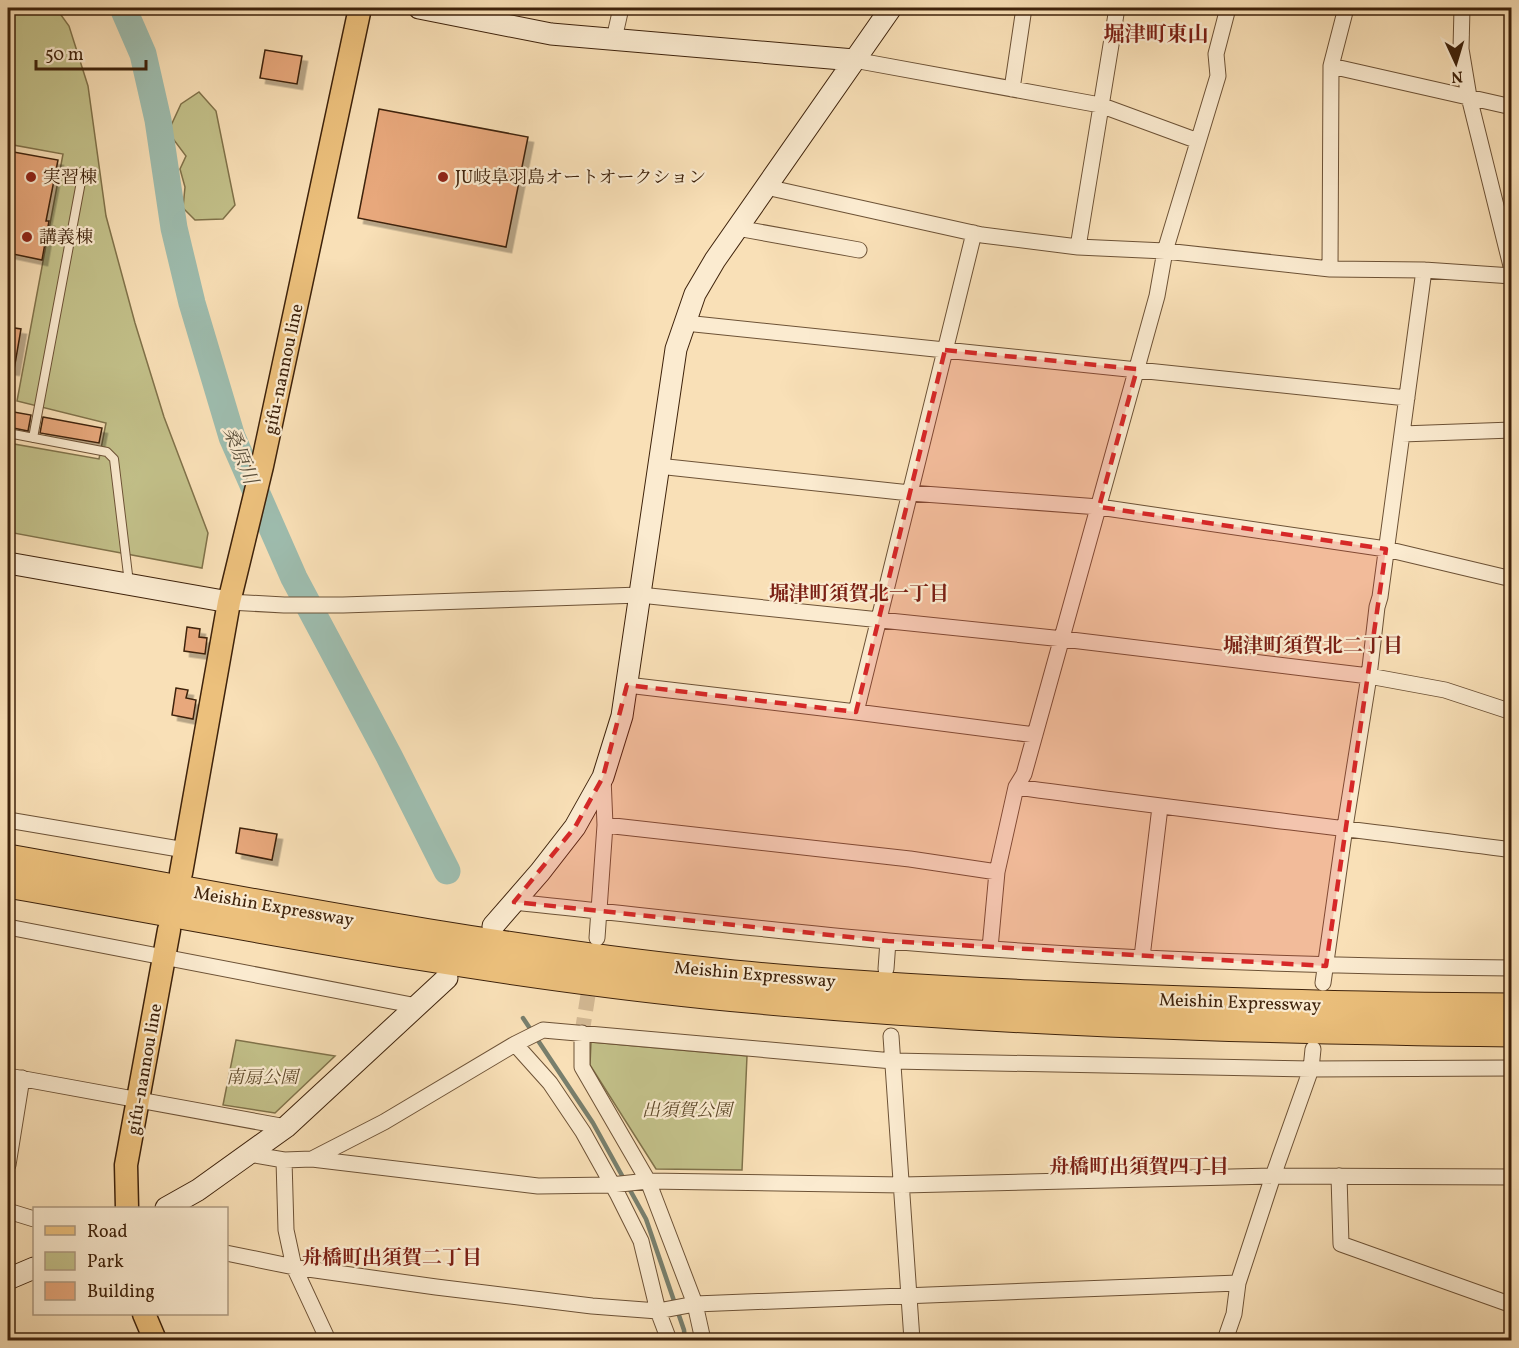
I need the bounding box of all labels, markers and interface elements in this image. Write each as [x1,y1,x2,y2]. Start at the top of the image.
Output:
district label: 堀津町東山 [1104,21,1209,50]
scale bar [36,33,146,71]
north arrow [1426,33,1486,93]
text: 50 m [45,43,84,68]
text: N [1450,65,1463,87]
place label: 実習棟 [43,166,97,191]
place label: JU岐阜羽島オートオークション [455,166,706,191]
marker: 実習棟 [24,170,38,184]
marker: JU岐阜羽島オートオークション [436,170,450,184]
place label: 講義棟 [39,226,93,251]
marker: 講義棟 [20,230,34,244]
street label: gifu-nannou line [258,302,311,437]
water label: 桑原川 [215,423,264,491]
district label: 堀津町須賀北一丁目 [769,581,949,609]
district label: 堀津町須賀北二丁目 [1223,633,1403,661]
street label: Meishin Expressway [192,881,356,934]
street label: Meishin Expressway [673,956,837,995]
street label: Meishin Expressway [1158,988,1322,1019]
street label: gifu-nannou line [122,1002,169,1137]
park label: 南扇公園 [226,1066,301,1091]
park label: 出須賀公園 [642,1099,735,1124]
district label: 舟橋町出須賀四丁目 [1049,1154,1229,1182]
legend [33,1207,228,1315]
text: Road [87,1220,128,1245]
district label: 舟橋町出須賀二丁目 [302,1245,482,1273]
text: Park [87,1250,124,1275]
text: Building [87,1280,155,1305]

